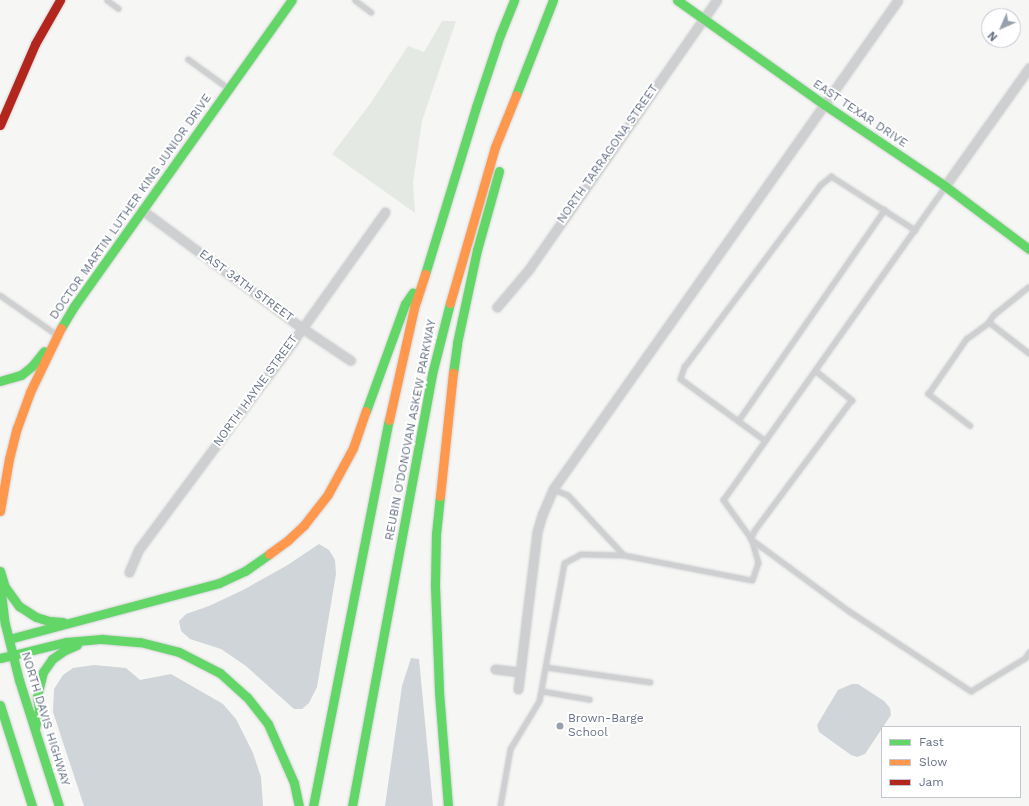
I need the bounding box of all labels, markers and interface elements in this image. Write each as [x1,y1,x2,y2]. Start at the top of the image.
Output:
north arrow [981,8,1021,48]
text: N [985,29,1000,44]
street label: EAST TEXAR DRIVE [810,77,910,151]
street label: NORTH TARRAGONA STREET [554,81,662,227]
street label: DOCTOR MARTIN LUTHER KING JUNIOR DRIVE [47,91,215,323]
street label: EAST 34TH STREET [196,247,296,325]
street label: REUBIN O'DONOVAN ASKEW PARKWAY [382,318,440,542]
street label: NORTH HAYNE STREET [211,333,301,449]
street label: NORTH DAVIS HIGHWAY [18,650,72,788]
place label: Brown-Barge School [568,712,644,740]
marker: Brown-Barge School [555,721,565,731]
legend [881,726,1021,798]
text: Fast [919,735,944,749]
text: Slow [919,755,947,769]
text: Jam [919,775,944,789]

